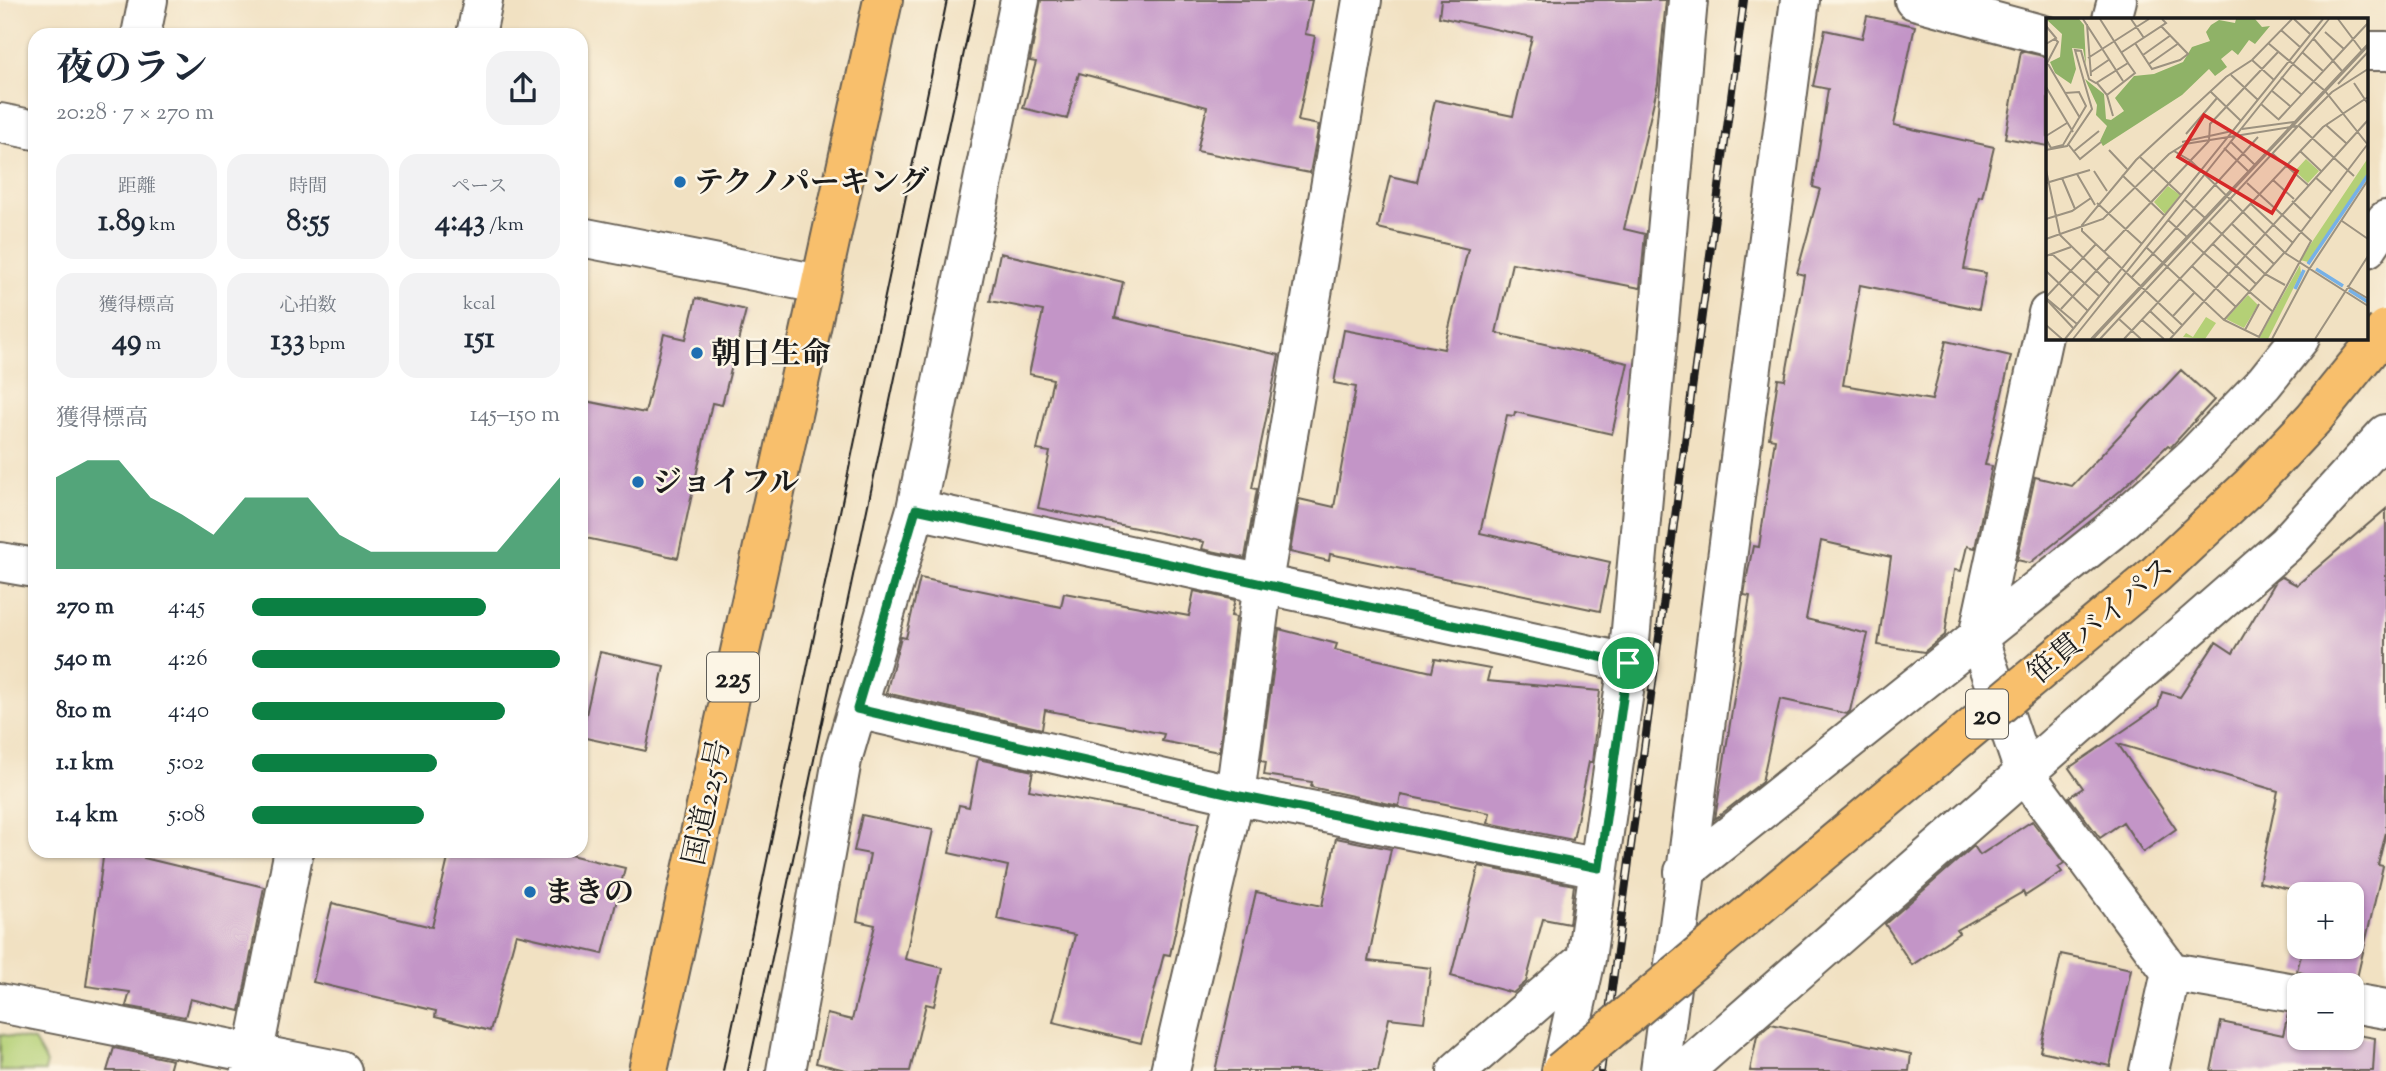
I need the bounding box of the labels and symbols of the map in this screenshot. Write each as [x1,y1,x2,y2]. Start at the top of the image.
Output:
inset map [2046,18,2368,340]
place label: テクノパーキング [694,163,929,206]
marker: テクノパーキング [672,174,688,190]
place label: 朝日生命 [711,334,831,377]
marker: 朝日生命 [689,345,705,361]
place label: ジョイフル [652,463,799,506]
marker: ジョイフル [630,474,646,490]
street label: 笹貫バイパス [2019,548,2184,696]
pin [1598,633,1658,693]
road number: 225 [707,652,759,702]
road number: 20 [1966,690,2008,738]
street label: 国道225号 [674,735,743,870]
place label: まきの [544,873,634,916]
marker: まきの [522,884,538,900]

